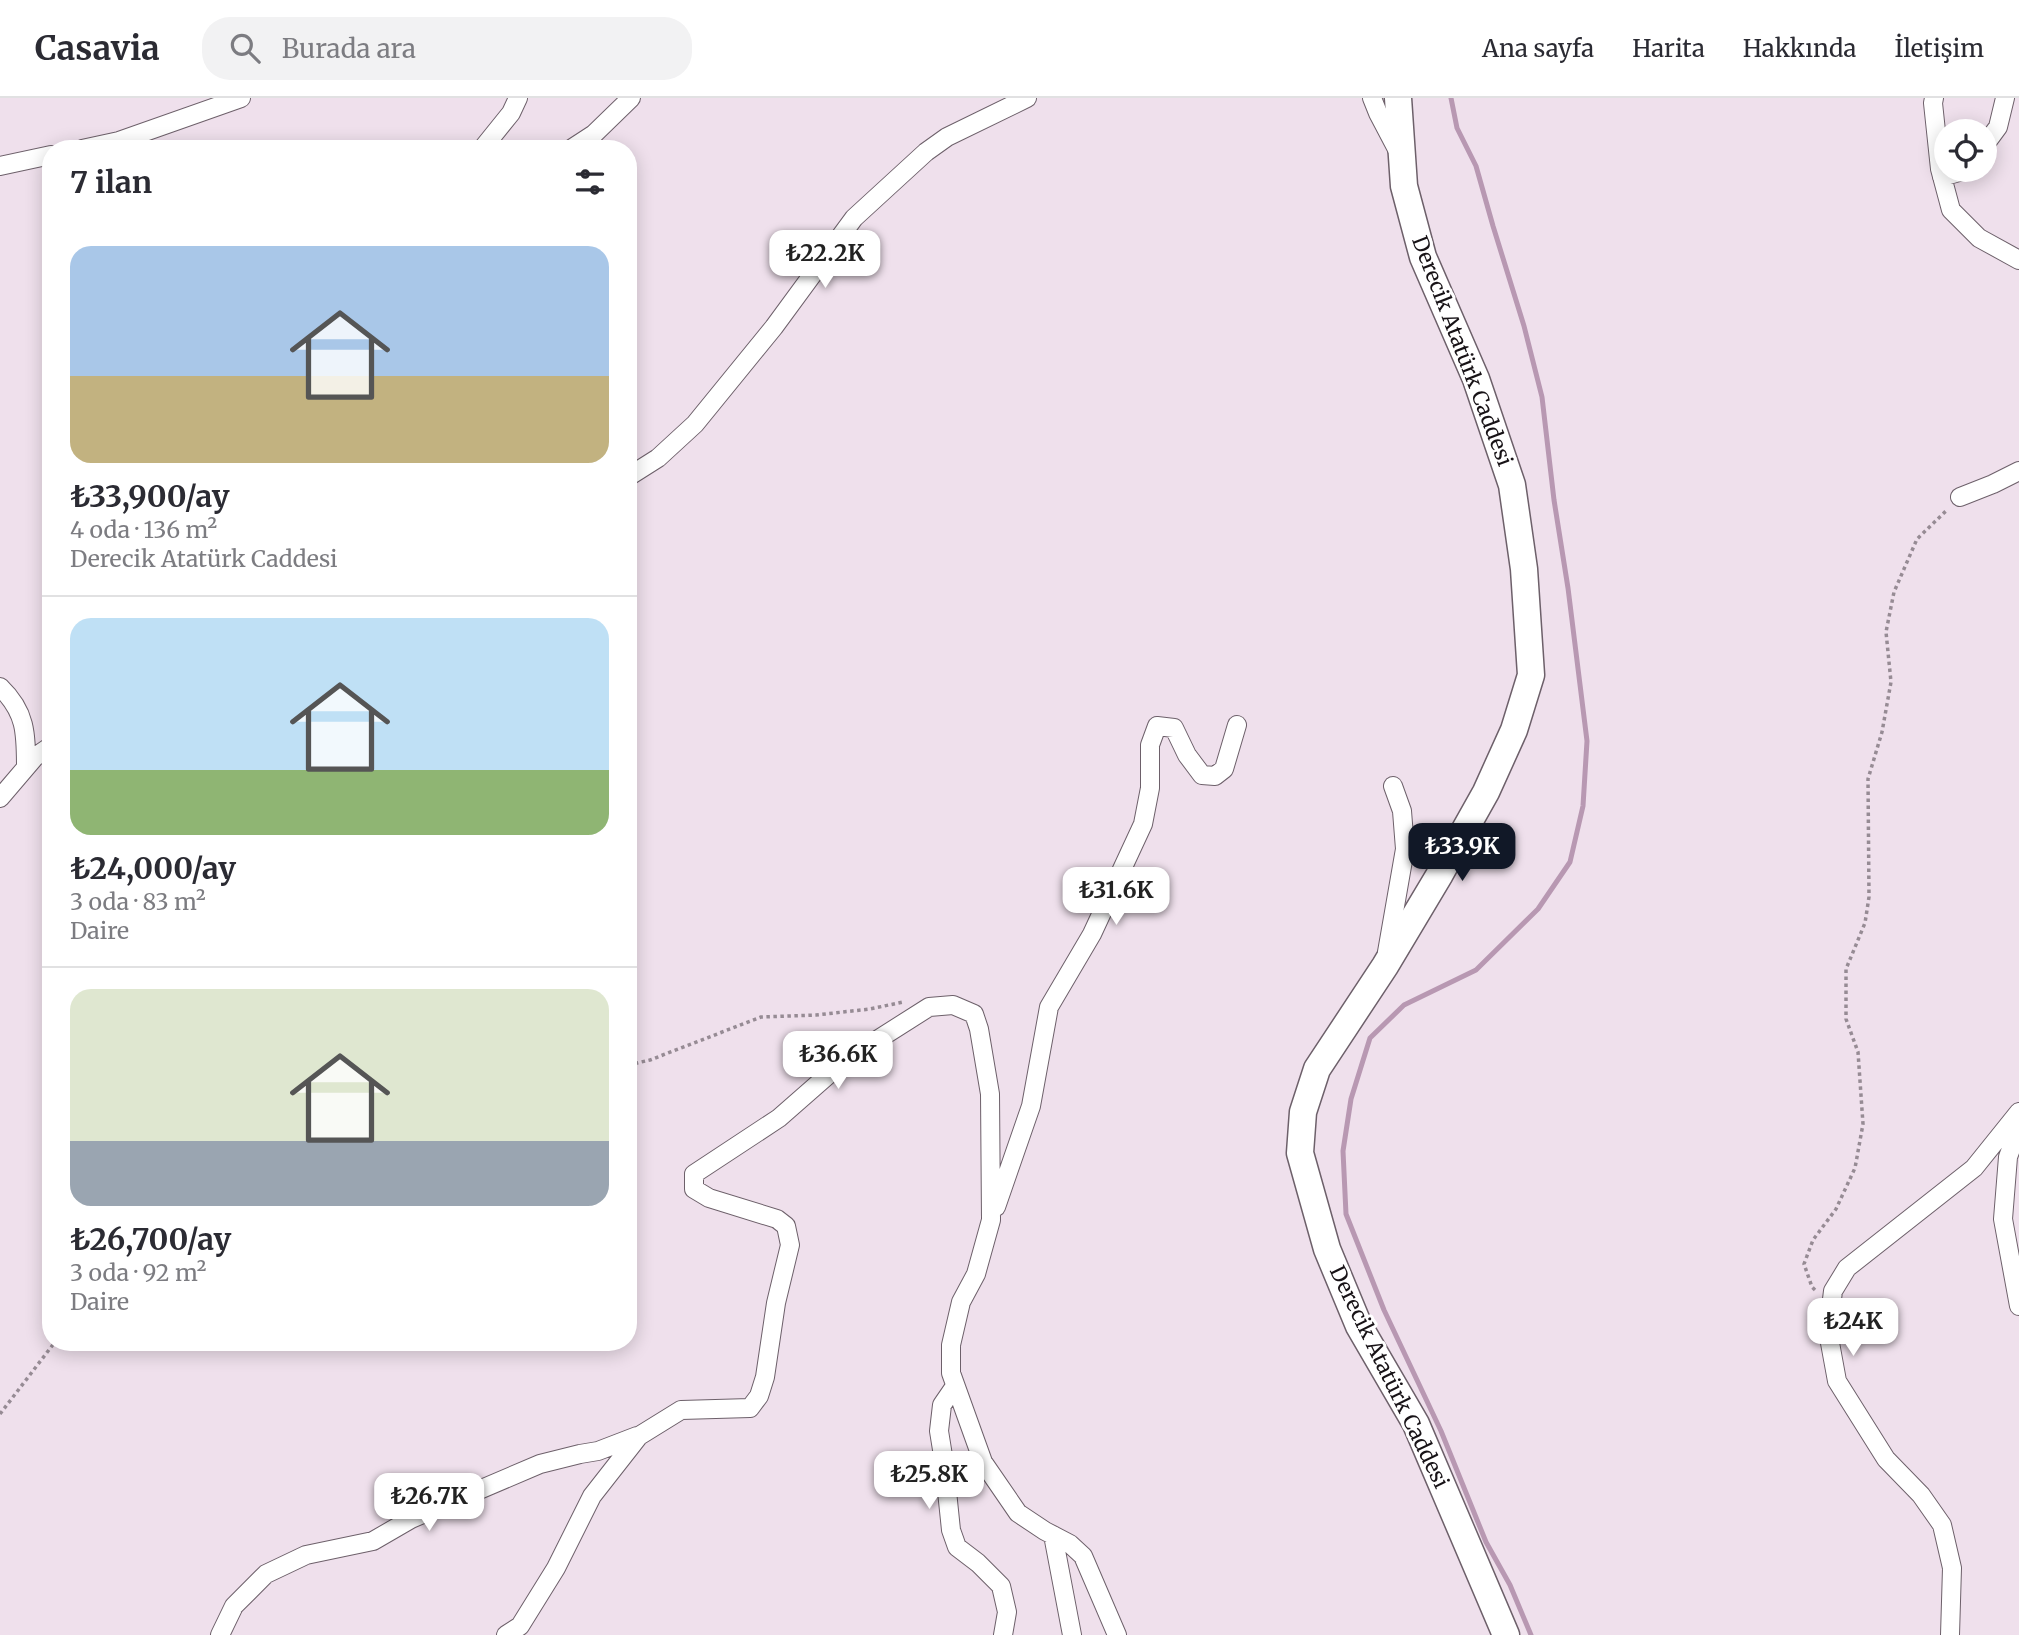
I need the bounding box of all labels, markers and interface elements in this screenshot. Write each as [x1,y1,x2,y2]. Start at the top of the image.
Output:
search box [202,17,692,80]
text: Casavia [35,28,160,69]
icon: search [226,29,264,67]
text: Burada ara [282,32,416,65]
text: Ana sayfa [1482,33,1594,64]
text: Harita [1632,33,1705,64]
text: Hakkında [1743,33,1856,64]
text: İletişim [1894,33,1984,64]
map controls [1934,119,1997,182]
button: locate [1934,119,1997,182]
text: 7 ilan [70,163,152,201]
icon: filters [571,163,609,201]
pin: ₺22.2K [768,230,882,290]
street label: Derecik Atatürk Caddesi [1406,232,1519,470]
text: ₺22.2K [785,238,865,267]
icon: home [277,292,403,418]
text: ₺33,900/ay [70,477,230,515]
text: 4 oda · 136 m² [70,515,217,544]
text: Derecik Atatürk Caddesi [70,544,337,573]
icon: home [277,664,403,790]
pin: ₺33.9K [1405,824,1519,883]
text: ₺33.9K [1424,831,1500,860]
text: ₺24,000/ay [70,849,236,887]
pin: ₺31.6K [1059,868,1173,927]
text: ₺31.6K [1079,875,1153,904]
text: 3 oda · 83 m² [70,887,206,916]
text: Daire [70,916,129,945]
pin: ₺36.6K [781,1032,895,1091]
icon: home [277,1035,403,1161]
text: ₺36.6K [799,1039,877,1068]
text: ₺26,700/ay [70,1220,231,1258]
text: 3 oda · 92 m² [70,1258,206,1287]
street label: Derecik Atatürk Caddesi [1324,1261,1455,1493]
text: Daire [70,1287,129,1316]
pin: ₺24K [1812,1298,1894,1358]
text: ₺24K [1823,1306,1883,1335]
pin: ₺25.8K [872,1452,986,1511]
text: ₺25.8K [890,1459,968,1488]
pin: ₺26.7K [372,1474,486,1533]
text: ₺26.7K [390,1481,468,1510]

